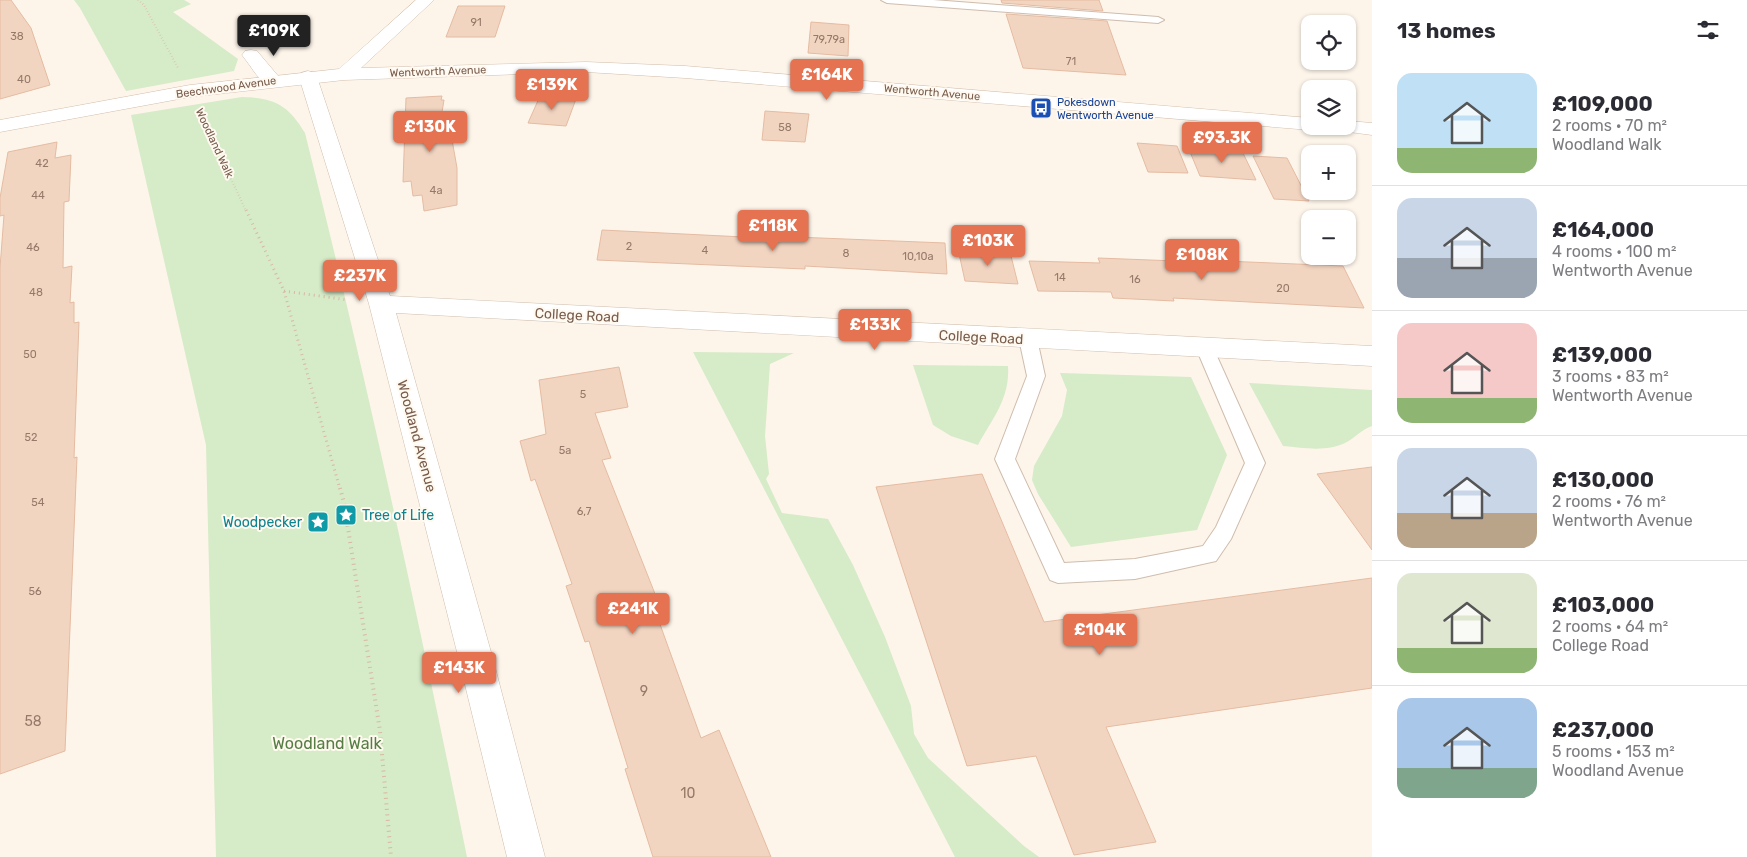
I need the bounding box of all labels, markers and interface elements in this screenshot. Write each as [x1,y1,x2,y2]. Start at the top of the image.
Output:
pin: £109K [239,15,309,57]
map controls [1301,15,1356,265]
button: locate [1301,15,1356,70]
house number: 91 [470,16,482,29]
icon: filters [1694,16,1722,44]
text: 13 homes [1397,18,1496,43]
text: £109K [248,21,300,40]
house number: 38 [10,30,24,43]
house number: 79,79a [813,33,845,46]
house number: 71 [1066,55,1076,68]
pin: £164K [792,58,862,101]
street label: Wentworth Avenue [389,63,487,80]
text: £164K [801,65,853,84]
pin: £139K [517,68,587,111]
house number: 40 [17,73,31,86]
street label: Beechwood Avenue [175,74,277,101]
text: £139K [527,75,577,94]
button: layers [1301,80,1356,135]
street label: Wentworth Avenue [883,82,981,103]
text: £109,000 [1552,91,1653,116]
icon: home [1437,93,1497,153]
bus stop icon: Pokesdown Wentworth Avenue [1029,96,1053,120]
place label: Pokesdown Wentworth Avenue [1057,96,1154,122]
street label: Woodland Walk [193,106,236,180]
pin: £130K [395,110,465,153]
text: 2 rooms · 70 m² [1552,116,1667,135]
text: £130K [404,117,456,136]
house number: 58 [778,121,792,134]
pin: £93.3K [1181,121,1263,164]
text: £93.3K [1193,128,1251,147]
text: Woodland Walk [1552,135,1661,154]
button: + [1301,145,1356,200]
house number: 42 [35,157,49,170]
house number: 4a [430,184,442,197]
house number: 44 [31,189,45,202]
pin: £118K [738,210,808,252]
button: − [1301,210,1356,265]
text: £118K [749,216,797,235]
text: £164,000 [1552,217,1654,242]
icon: home [1437,218,1497,278]
pin: £103K [953,224,1023,267]
text: £103K [962,231,1014,250]
pin: £108K [1167,238,1237,281]
house number: 2 [626,240,632,253]
house number: 46 [26,241,40,254]
text: 4 rooms · 100 m² [1552,242,1676,261]
house number: 4 [702,244,709,257]
text: £108K [1176,245,1228,264]
house number: 8 [843,247,850,260]
house number: 10,10a [902,250,934,263]
pin: £237K [325,260,395,302]
text: Wentworth Avenue [1552,261,1693,280]
text: £237K [334,266,386,285]
house number: 14 [1054,271,1066,284]
house number: 16 [1129,273,1141,286]
house number: 20 [1276,282,1290,295]
house number: 48 [29,286,43,299]
street label: College Road [534,305,620,326]
pin: £133K [840,308,910,351]
text: £133K [849,315,901,334]
street label: College Road [938,327,1024,348]
text: £139,000 [1552,342,1652,367]
icon: home [1437,343,1497,403]
house number: 50 [23,348,37,361]
text: 3 rooms · 83 m² [1552,367,1669,386]
street label: Woodland Avenue [393,378,440,494]
text: Wentworth Avenue [1552,386,1693,405]
house number: 5 [580,388,587,401]
house number: 52 [25,431,38,444]
house number: 5a [559,444,571,457]
text: £130,000 [1552,467,1654,492]
icon: home [1437,468,1497,528]
text: 2 rooms · 76 m² [1552,492,1666,511]
house number: 54 [31,496,45,509]
place icon: Tree of Life [334,503,358,527]
house number: 6,7 [577,505,592,518]
place label: Tree of Life [362,507,434,524]
place icon: Woodpecker [306,510,330,534]
text: Wentworth Avenue [1552,511,1693,530]
place label: Woodpecker [223,514,303,531]
house number: 56 [28,585,42,598]
pin: £241K [598,592,668,635]
text: £103,000 [1552,592,1654,617]
icon: home [1437,593,1497,653]
text: £241K [608,599,658,618]
pin: £104K [1065,614,1135,656]
text: 2 rooms · 64 m² [1552,617,1668,636]
text: £104K [1074,620,1126,639]
text: College Road [1552,636,1649,655]
pin: £143K [424,652,494,694]
text: £143K [433,658,485,677]
house number: 9 [640,683,648,700]
house number: 58 [24,713,42,730]
text: £237,000 [1552,717,1654,742]
icon: home [1437,718,1497,778]
park label: Woodland Walk [272,734,382,753]
text: 5 rooms · 153 m² [1552,742,1675,761]
text: Woodland Avenue [1552,761,1684,780]
house number: 10 [681,785,696,802]

